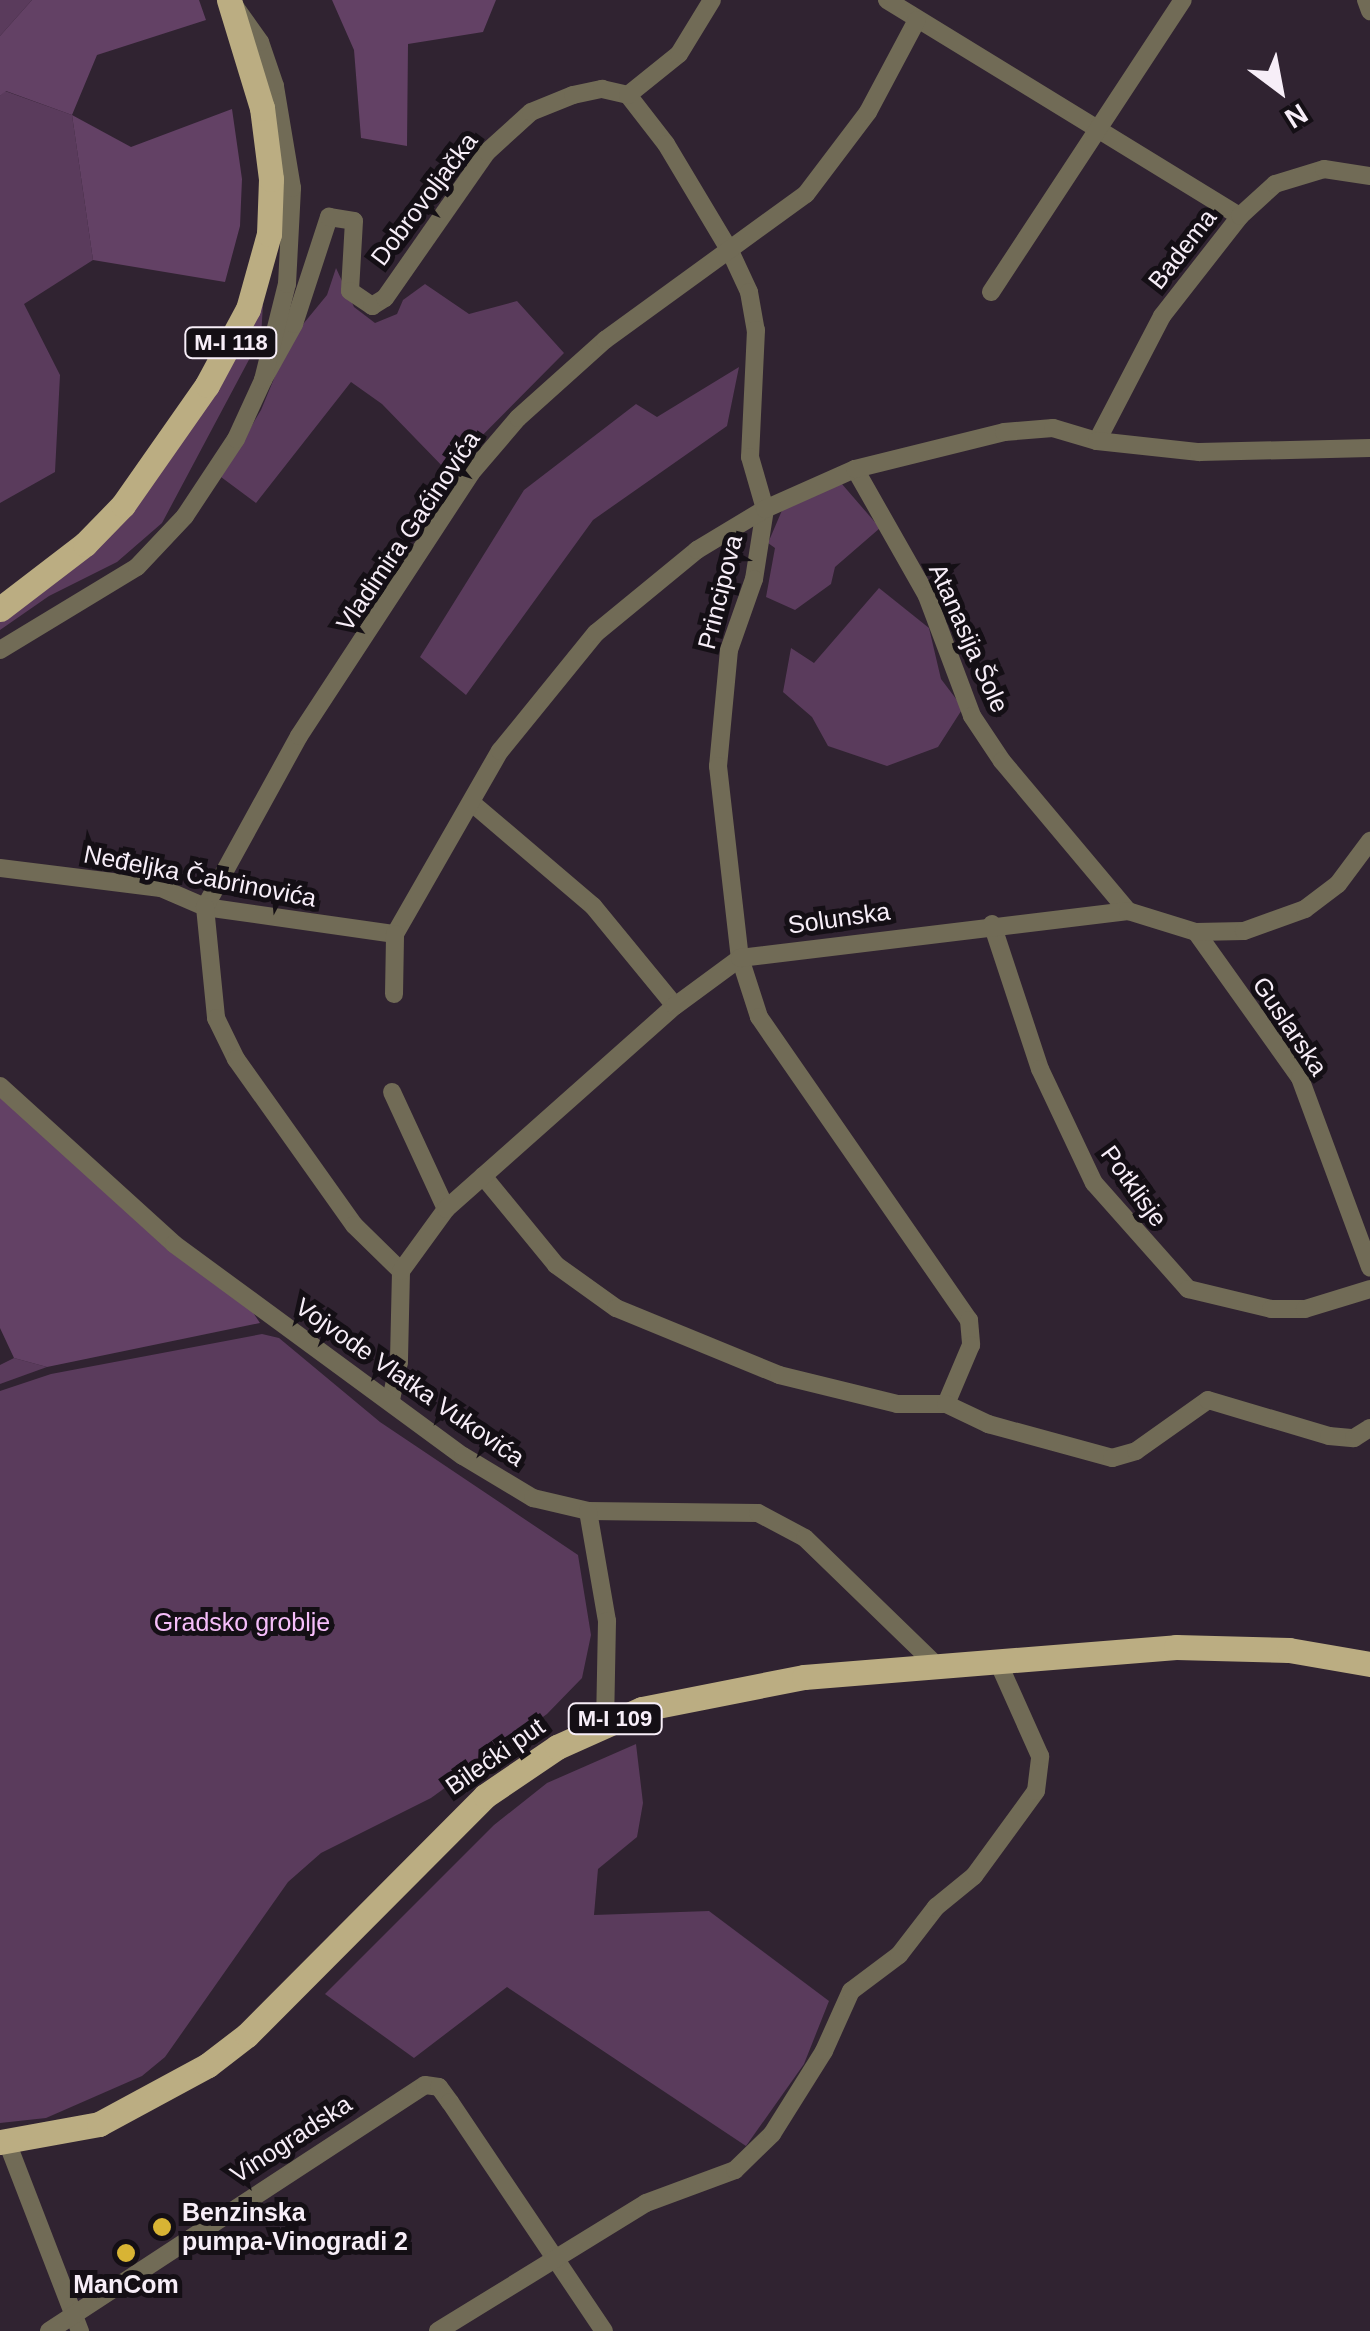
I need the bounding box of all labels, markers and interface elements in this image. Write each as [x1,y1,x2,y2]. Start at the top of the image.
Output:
north arrow [1230,40,1330,140]
text: N [1279,97,1313,134]
street label: Dobrovoljačka [364,127,484,271]
street label: Badema [1142,203,1222,295]
road number: M-I 118 [184,326,278,360]
street label: Vladimira Gaćinovića [330,425,486,637]
street label: Principova [691,532,749,652]
street label: Atanasija Šole [923,559,1015,717]
street label: Neđeljka Čabrinovića [81,839,319,913]
street label: Solunska [786,896,892,940]
street label: Guslarska [1246,971,1334,1081]
street label: Potklisje [1095,1140,1173,1232]
street label: Vojvode Vlatka Vukovića [290,1291,530,1473]
park label: Gradsko groblje [154,1607,330,1637]
road number: M-I 109 [568,1702,662,1736]
street label: Bilećki put [440,1711,550,1801]
street label: Vinogradska [225,2089,357,2189]
place label: Benzinska pumpa-Vinogradi 2 [182,2198,408,2257]
marker: Benzinska pumpa-Vinogradi 2 [151,2216,173,2238]
marker: ManCom [115,2242,137,2264]
place label: ManCom [73,2269,179,2299]

